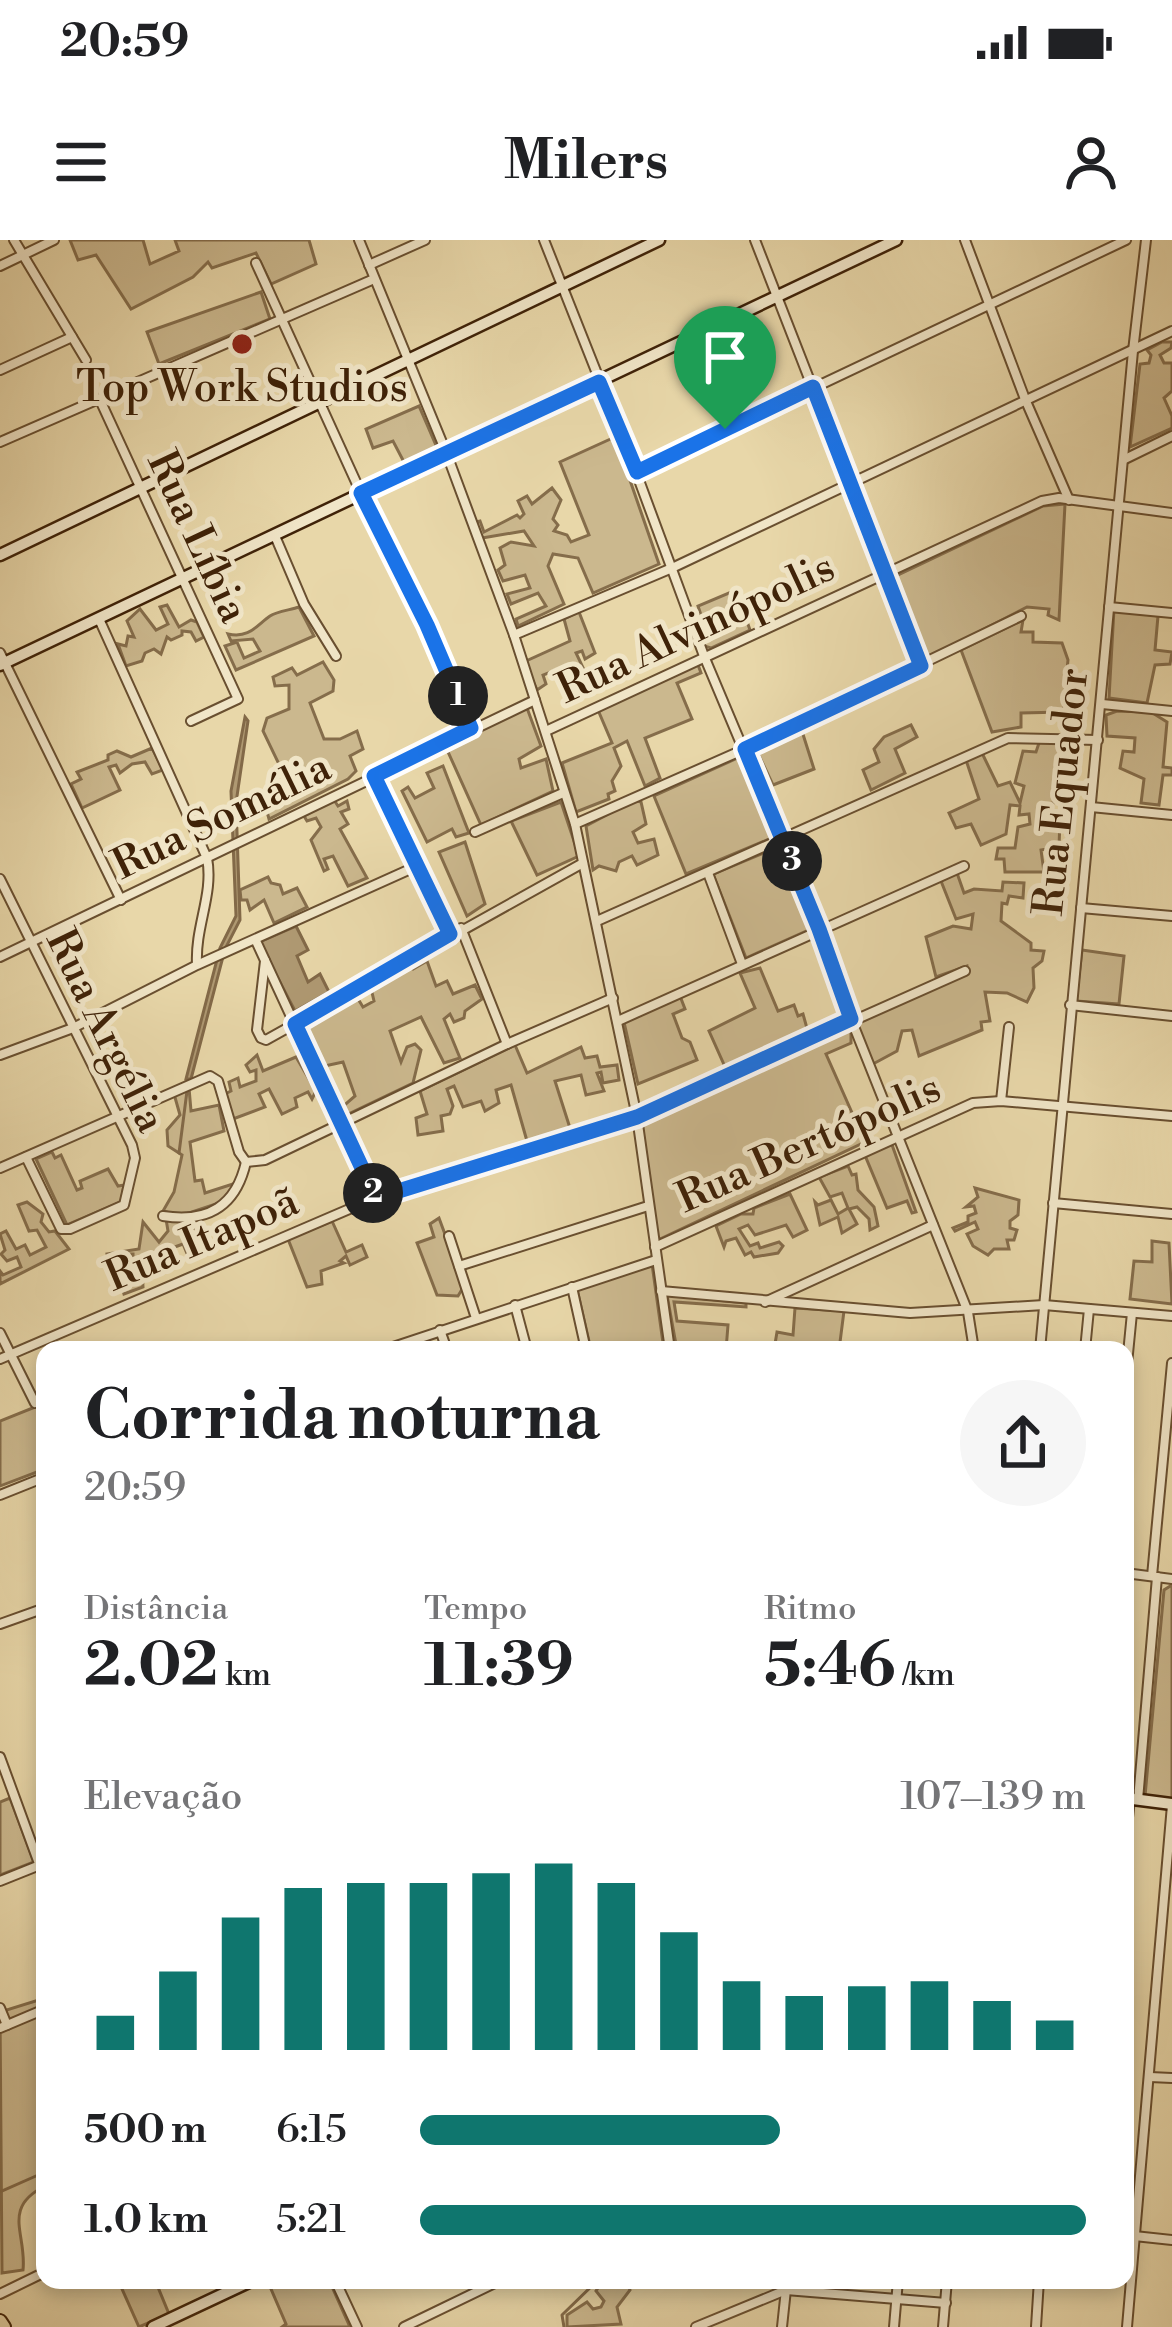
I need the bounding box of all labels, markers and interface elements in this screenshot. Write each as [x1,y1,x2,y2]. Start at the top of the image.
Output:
text: 20:59 [60,14,189,71]
text: Milers [504,128,668,196]
icon: menu [48,129,114,195]
icon: person [1058,129,1124,195]
pin [674,306,776,429]
icon: arrive [692,324,758,390]
marker: Top Work Studios [229,331,255,357]
place label: Top Work Studios [76,362,408,415]
street label: Rua Líbia [134,443,260,632]
street label: Rua Alvinópolis [549,541,843,717]
pin: 1 [428,666,488,726]
street label: Rua Equador [1023,666,1101,918]
text: 1 [450,675,466,716]
street label: Rua Somália [104,741,340,893]
pin: 3 [762,831,822,891]
text: 3 [782,840,802,881]
street label: Rua Argélia [32,921,177,1142]
street label: Rua Bertópolis [669,1062,949,1226]
pin: 2 [343,1163,403,1223]
text: 2 [363,1172,383,1213]
street label: Rua Itapoã [97,1175,307,1304]
text: Corrida noturna [84,1377,600,1460]
button: share [960,1380,1086,1506]
text: 20:59 [84,1464,186,1513]
text: Distância [84,1589,228,1630]
text: Tempo [424,1589,527,1630]
text: Ritmo [764,1589,856,1630]
text: 2.02 [84,1630,218,1705]
text: 11:39 [424,1630,574,1705]
text: 5:46 [764,1630,896,1705]
text: km [218,1655,271,1696]
text: /km [896,1655,955,1696]
text: Elevação [84,1773,242,1822]
text: 107–139 m [900,1773,1086,1822]
text: 500 m [84,2106,207,2155]
text: 6:15 [276,2106,347,2155]
text: 1.0 km [84,2196,208,2245]
text: 5:21 [276,2196,346,2245]

